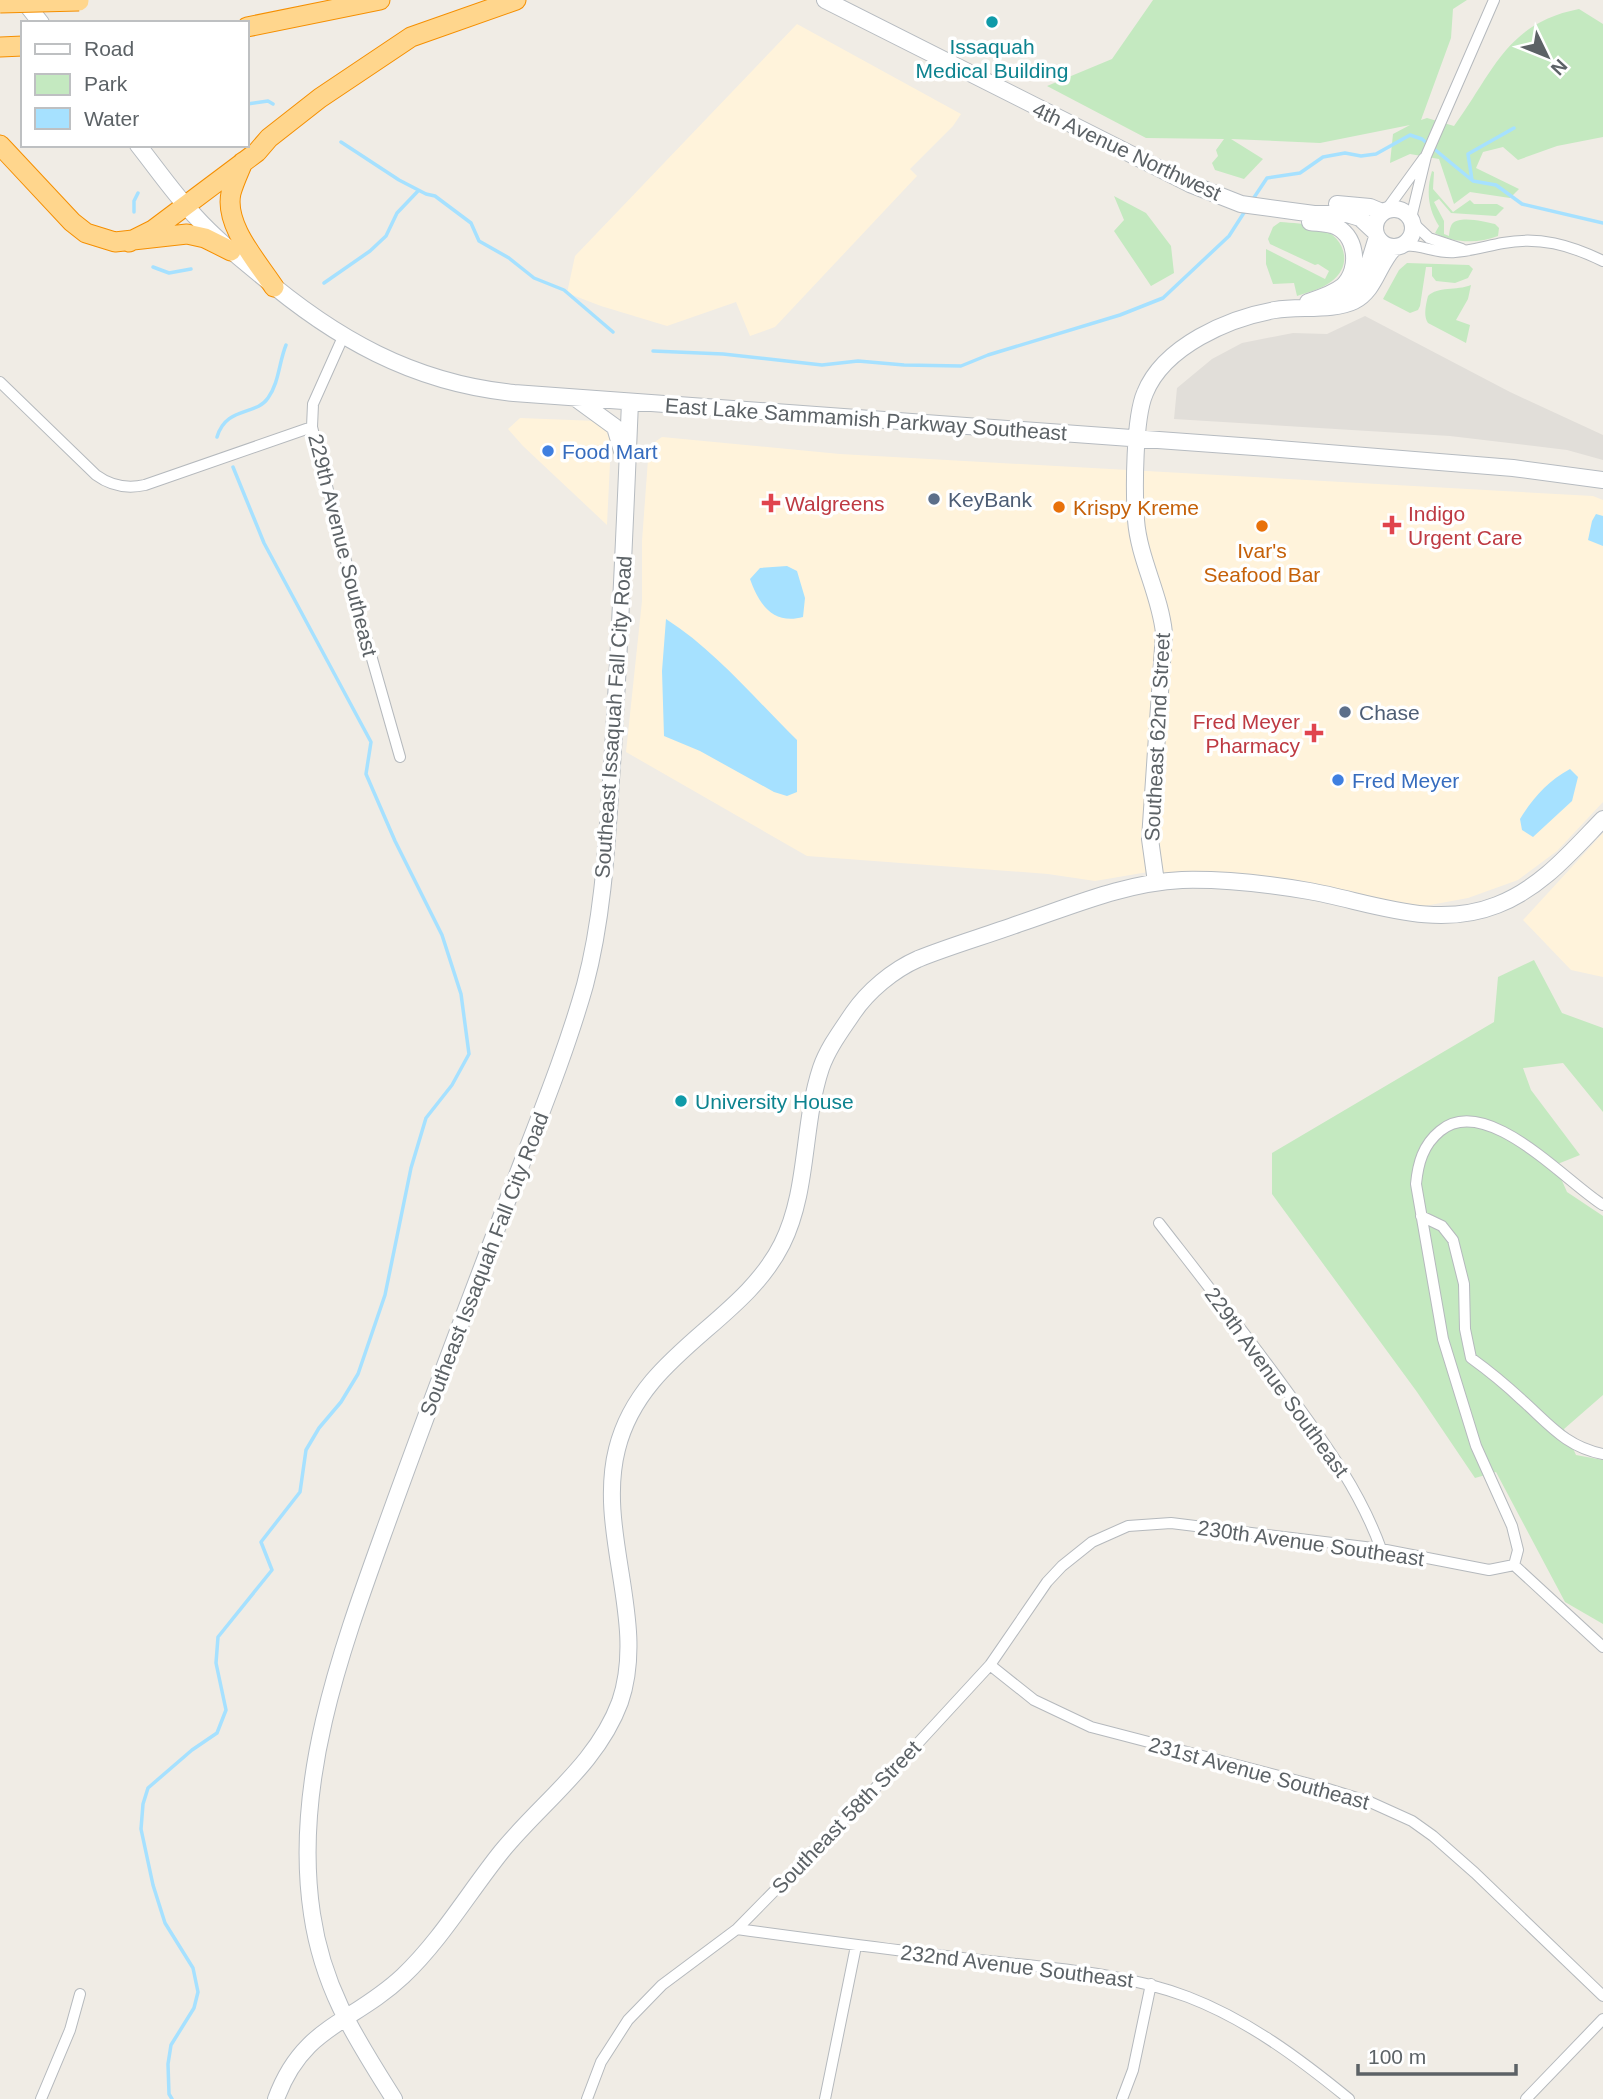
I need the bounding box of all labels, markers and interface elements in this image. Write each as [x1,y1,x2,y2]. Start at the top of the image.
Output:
marker: Issaquah Medical Building [984,14,1000,30]
legend [21,21,248,147]
north arrow [1512,21,1582,91]
place label: Issaquah Medical Building [916,35,1068,82]
text: Road [84,37,134,60]
text: N [1547,55,1571,79]
text: Park [84,72,128,95]
street label: 4th Avenue Northwest [1029,97,1225,205]
text: Water [84,107,139,130]
street label: East Lake Sammamish Parkway Southeast [664,393,1068,445]
street label: 229th Avenue Southeast [304,431,382,659]
place label: Food Mart [562,440,658,463]
marker: Food Mart [540,443,556,459]
place label: KeyBank [948,488,1033,511]
marker: KeyBank [926,491,942,507]
place label: Walgreens [785,492,885,515]
marker: Walgreens [763,495,779,511]
place label: Krispy Kreme [1073,496,1199,519]
marker: Krispy Kreme [1051,499,1067,515]
place label: Indigo Urgent Care [1408,502,1522,549]
marker: Indigo Urgent Care [1382,515,1402,535]
marker: Ivar's Seafood Bar [1254,518,1270,534]
place label: Ivar's Seafood Bar [1204,539,1320,586]
street label: Southeast Issaquah Fall City Road [590,555,636,879]
street label: Southeast 62nd Street [1140,632,1174,842]
place label: Chase [1359,701,1420,724]
marker: Chase [1337,704,1353,720]
place label: Fred Meyer Pharmacy [1193,710,1300,757]
marker: Fred Meyer Pharmacy [1306,725,1322,741]
place label: Fred Meyer [1352,769,1459,792]
marker: Fred Meyer [1330,772,1346,788]
place label: University House [695,1090,854,1113]
marker: University House [673,1093,689,1109]
street label: Southeast Issaquah Fall City Road [415,1109,553,1419]
street label: 229th Avenue Southeast [1201,1283,1354,1481]
street label: 230th Avenue Southeast [1196,1516,1426,1570]
street label: 231st Avenue Southeast [1146,1732,1372,1814]
street label: Southeast 58th Street [767,1736,925,1898]
street label: 232nd Avenue Southeast [899,1940,1135,1992]
scale bar [1358,2032,1516,2076]
text: 100 m [1368,2045,1426,2068]

